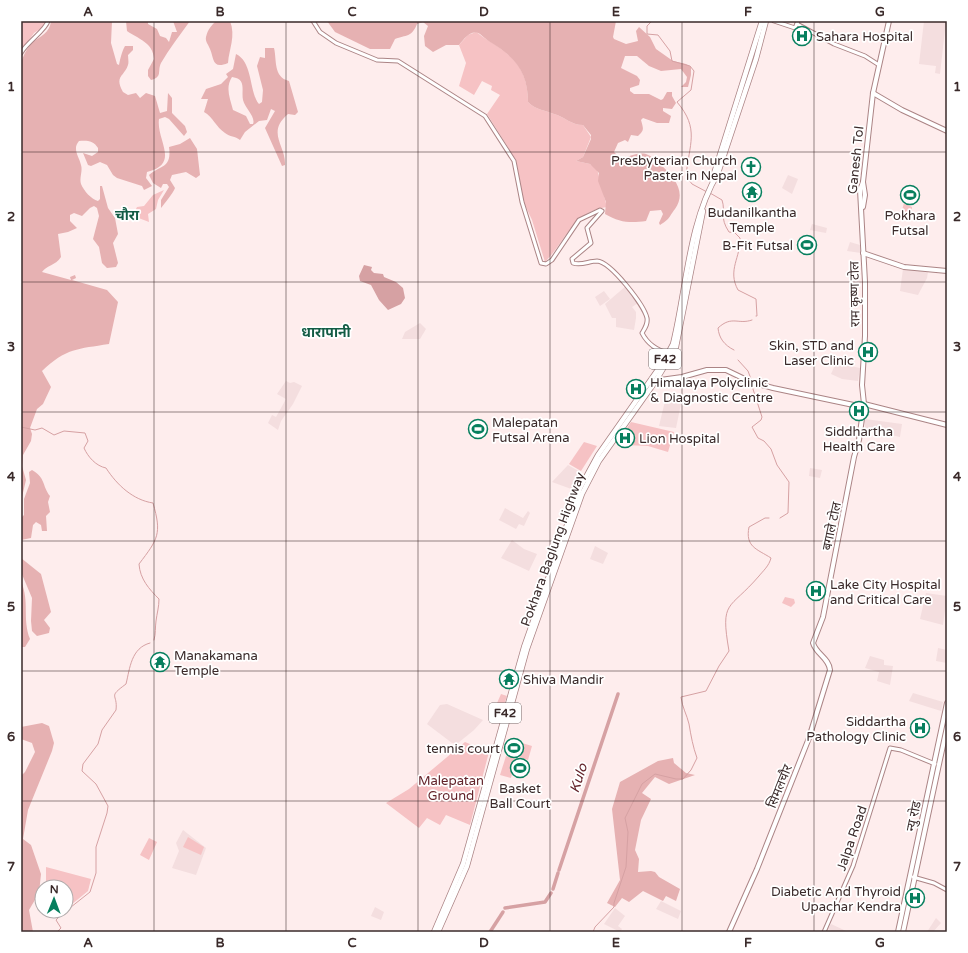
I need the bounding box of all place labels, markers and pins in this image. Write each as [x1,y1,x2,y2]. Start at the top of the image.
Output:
hospital icon: Sahara Hospital [791,25,813,47]
place label: Sahara Hospital [816,29,913,45]
place label: Presbyterian Church Paster in Nepal [611,153,737,184]
church icon: Presbyterian Church Paster in Nepal [740,156,762,178]
temple icon: Budanilkantha Temple [741,181,763,203]
sports icon: Pokhara Futsal [899,184,921,206]
place label: Budanilkantha Temple [708,205,796,236]
place label: Pokhara Futsal [884,208,936,239]
sports icon: B-Fit Futsal [796,234,818,256]
place label: B-Fit Futsal [722,238,793,254]
place label: Skin, STD and Laser Clinic [769,338,854,369]
hospital icon: Skin, STD and Laser Clinic [857,341,879,363]
place label: Himalaya Polyclinic & Diagnostic Centre [650,375,773,406]
hospital icon: Himalaya Polyclinic & Diagnostic Centre [625,378,647,400]
hospital icon: Siddhartha Health Care [848,400,870,422]
place label: Malepatan Futsal Arena [492,415,569,446]
sports icon: Malepatan Futsal Arena [467,418,489,440]
place label: Siddhartha Health Care [823,424,895,455]
hospital icon: Lion Hospital [614,427,636,449]
place label: Lion Hospital [639,431,720,447]
place label: Lake City Hospital and Critical Care [830,577,941,608]
hospital icon: Lake City Hospital and Critical Care [805,580,827,602]
place label: Manakamana Temple [174,648,258,679]
temple icon: Manakamana Temple [149,651,171,673]
temple icon: Shiva Mandir [498,668,520,690]
place label: Shiva Mandir [523,672,604,688]
place label: Siddartha Pathology Clinic [806,714,906,745]
hospital icon: Siddartha Pathology Clinic [909,717,931,739]
sports icon: tennis court [503,737,525,759]
place label: tennis court [426,741,500,757]
sports icon: Basket Ball Court [509,757,531,779]
place label: Basket Ball Court [490,781,550,812]
place label: Diabetic And Thyroid Upachar Kendra [771,884,901,915]
hospital icon: Diabetic And Thyroid Upachar Kendra [904,887,926,909]

